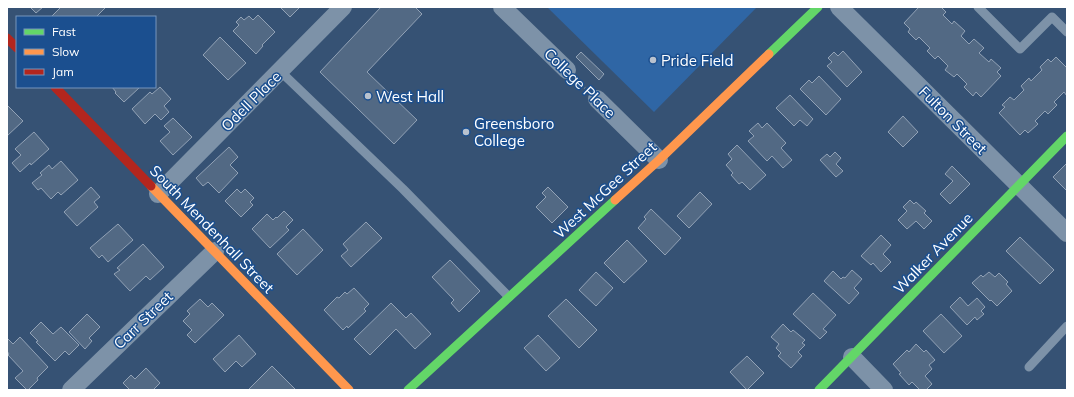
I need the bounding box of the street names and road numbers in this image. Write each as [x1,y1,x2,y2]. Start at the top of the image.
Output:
street label: College Place [540,44,620,122]
street label: Odell Place [217,67,285,135]
street label: Fulton Street [915,82,991,158]
street label: West McGee Street [550,138,660,242]
street label: South Mendenhall Street [146,161,278,297]
street label: Walker Avenue [889,208,977,298]
street label: Carr Street [109,287,177,353]

